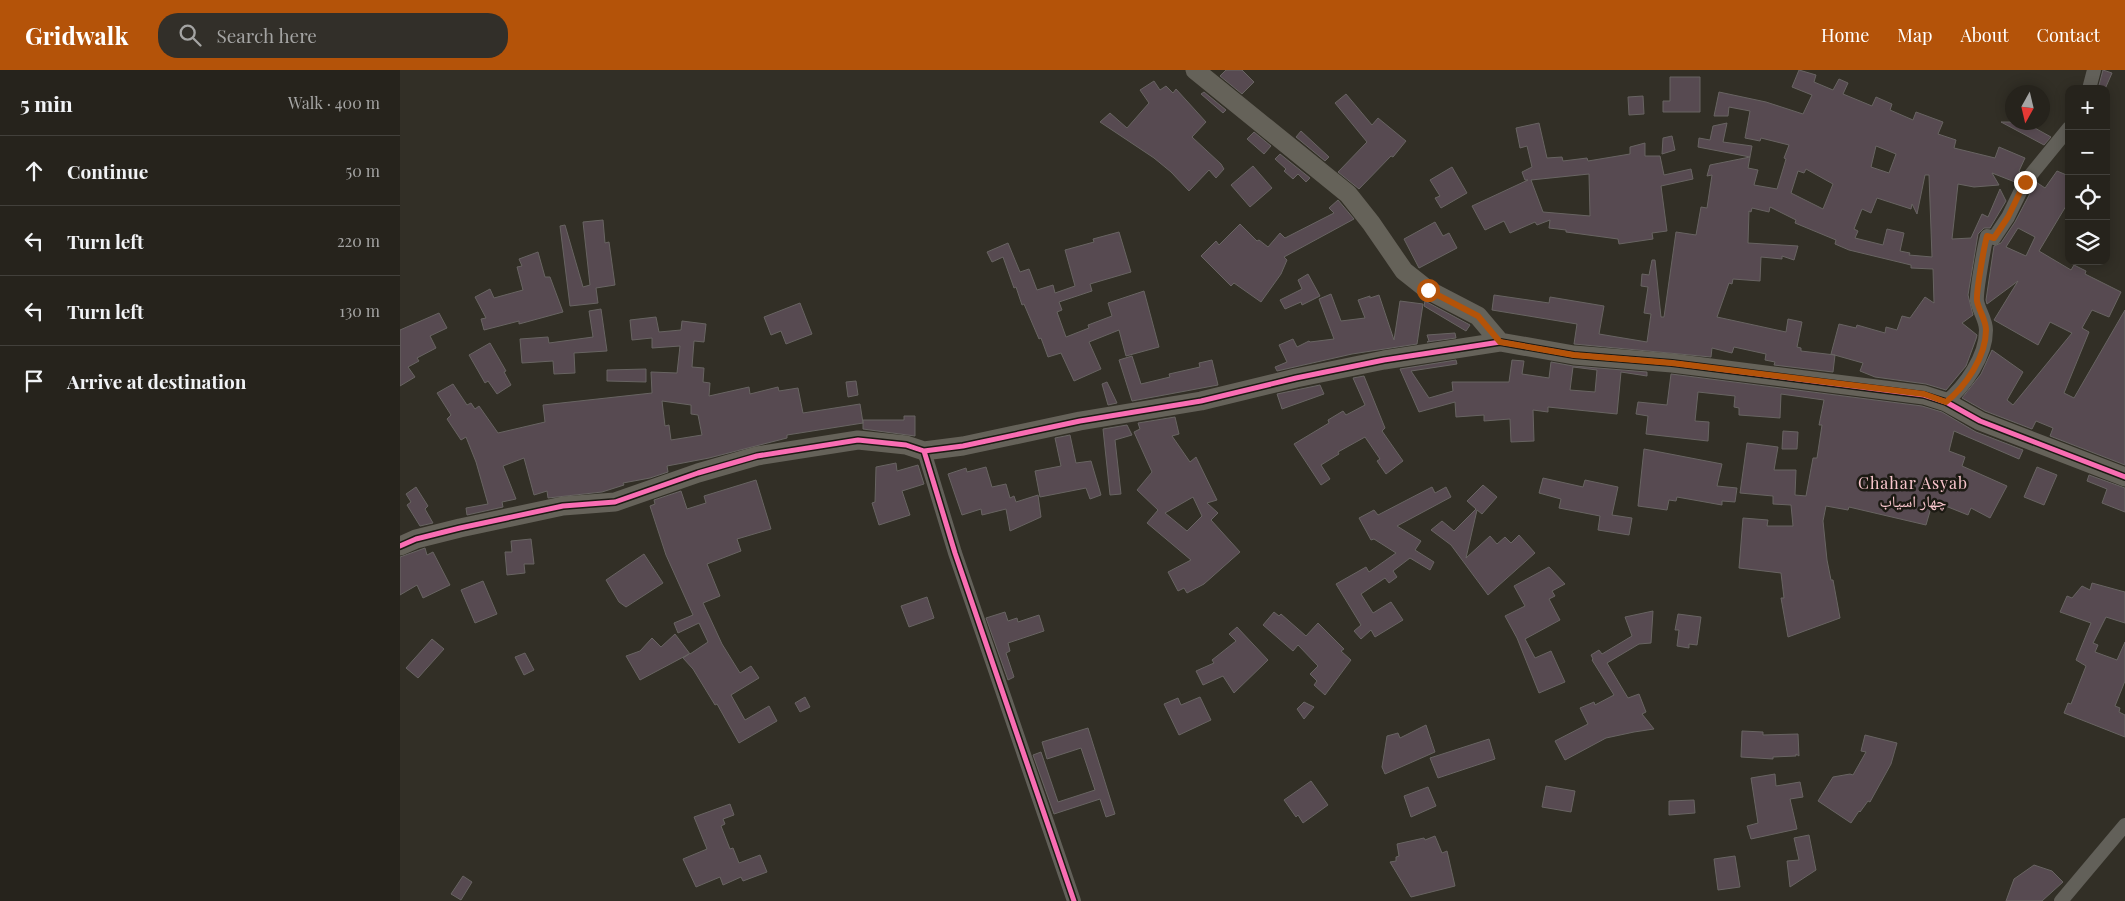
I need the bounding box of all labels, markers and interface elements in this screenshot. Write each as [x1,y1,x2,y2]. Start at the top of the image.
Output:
search box [158,13,508,58]
text: Gridwalk [25,19,128,51]
icon: search [176,21,204,49]
text: Search here [216,22,317,48]
text: Home [1821,23,1869,47]
text: Map [1897,23,1932,47]
text: About [1960,23,2009,47]
text: Contact [2037,23,2100,47]
north arrow [2005,85,2050,130]
map controls [2065,85,2110,265]
button: + [2065,85,2110,130]
text: 5 min [20,89,73,117]
text: Walk · 400 m [288,92,380,113]
button: − [2065,130,2110,175]
icon: ahead [20,157,48,185]
text: Continue [67,158,148,184]
text: 50 m [346,160,380,181]
route end [2014,171,2037,194]
button: locate [2065,175,2110,220]
button: layers [2065,220,2110,265]
icon: left [20,227,48,255]
text: Turn left [67,228,144,254]
text: 220 m [337,230,380,251]
route start [1417,279,1440,302]
icon: left [20,297,48,325]
text: Turn left [67,298,144,324]
text: 130 m [339,300,380,321]
icon: arrive [20,367,48,395]
text: Arrive at destination [67,368,247,394]
district label: Chahar Asyab چهار اسیاب [1858,472,1968,511]

